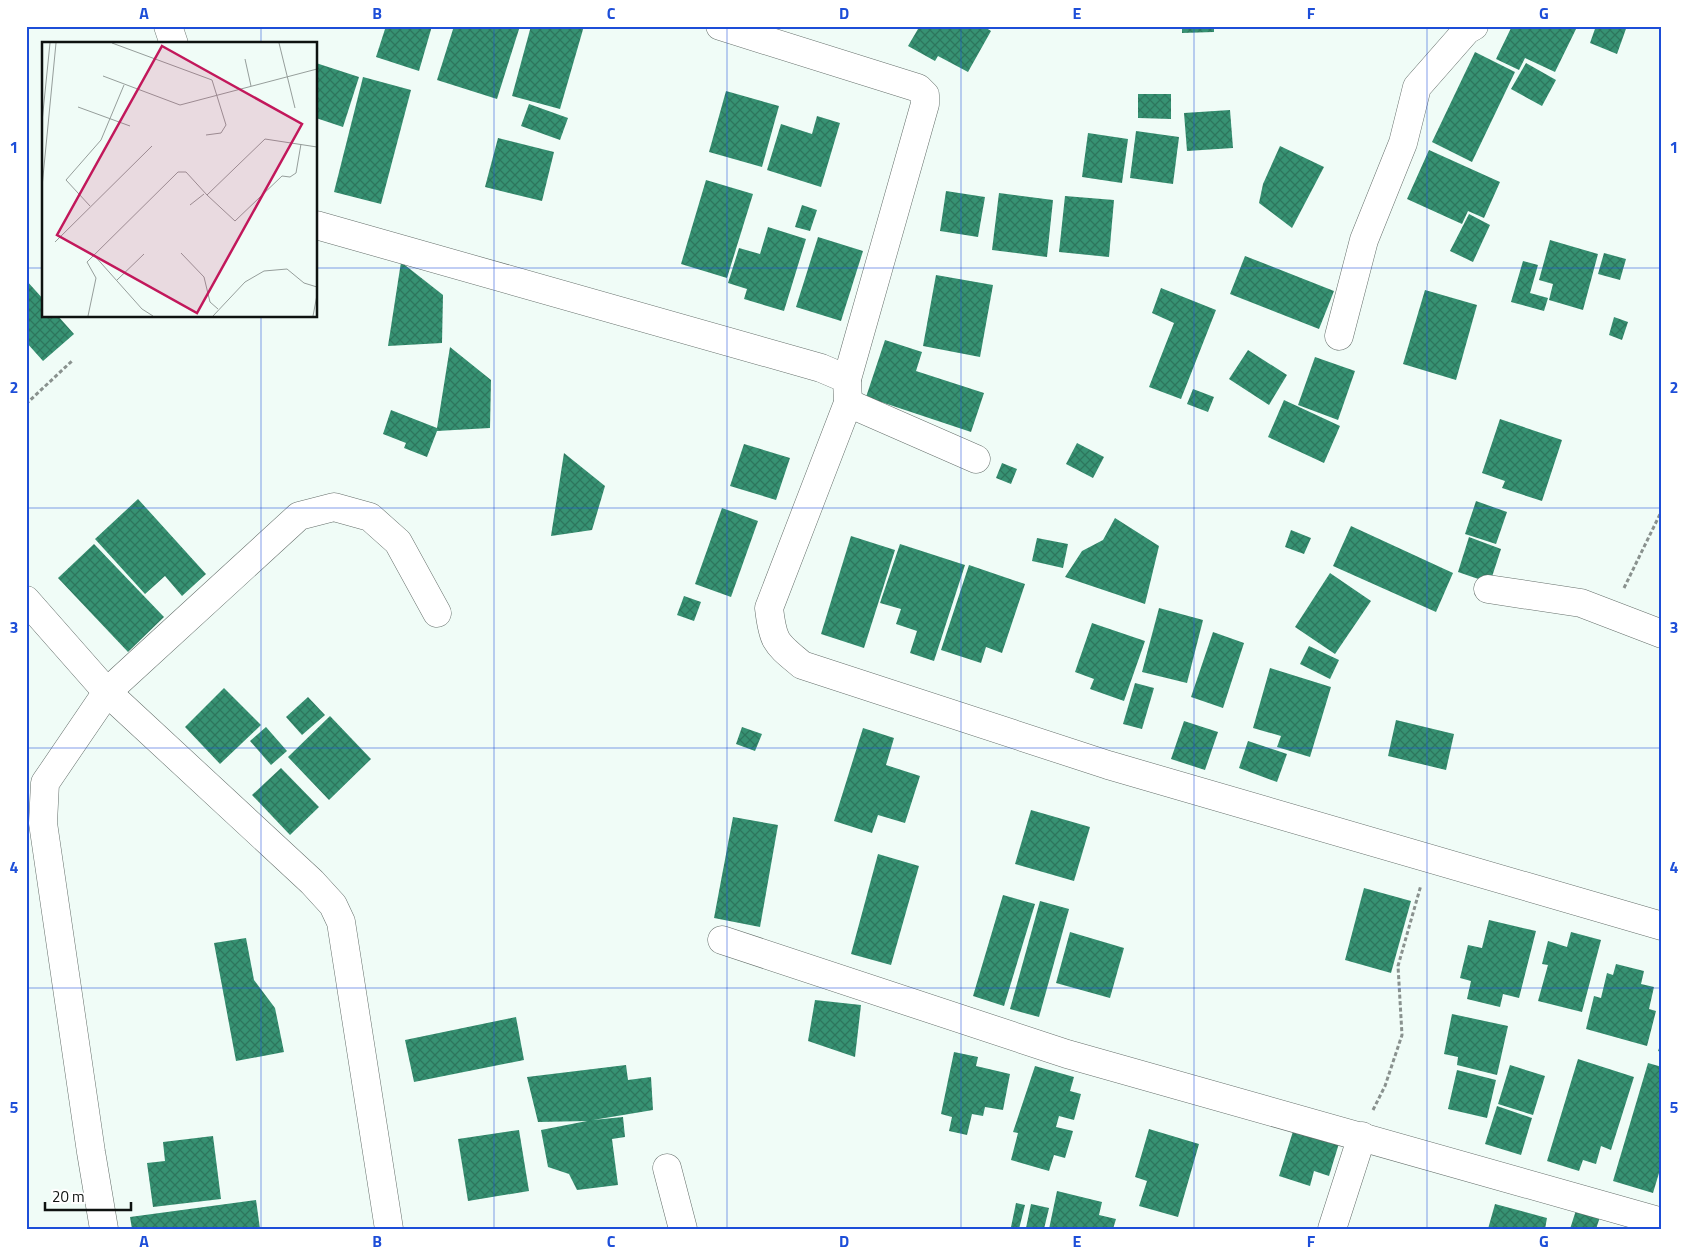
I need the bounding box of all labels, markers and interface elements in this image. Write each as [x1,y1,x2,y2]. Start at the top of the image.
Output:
text: A [139,1,149,25]
text: B [372,1,382,25]
text: C [607,1,616,25]
text: D [839,1,849,25]
text: E [1073,1,1082,25]
text: F [1307,1,1316,25]
text: G [1539,1,1549,25]
inset map [42,42,318,318]
text: 1 [10,135,18,159]
text: 1 [1670,135,1678,159]
text: 2 [10,375,18,399]
text: 2 [1670,375,1678,399]
text: 3 [10,615,18,639]
text: 3 [1670,615,1678,639]
text: 4 [10,855,19,879]
text: 4 [1670,855,1679,879]
text: 5 [10,1095,19,1119]
text: 5 [1670,1095,1679,1119]
scale bar [45,1180,131,1212]
text: 20 m [52,1185,85,1208]
text: A [139,1229,149,1253]
text: B [372,1229,382,1253]
text: C [607,1229,616,1253]
text: D [839,1229,849,1253]
text: E [1073,1229,1082,1253]
text: F [1307,1229,1316,1253]
text: G [1539,1229,1549,1253]

